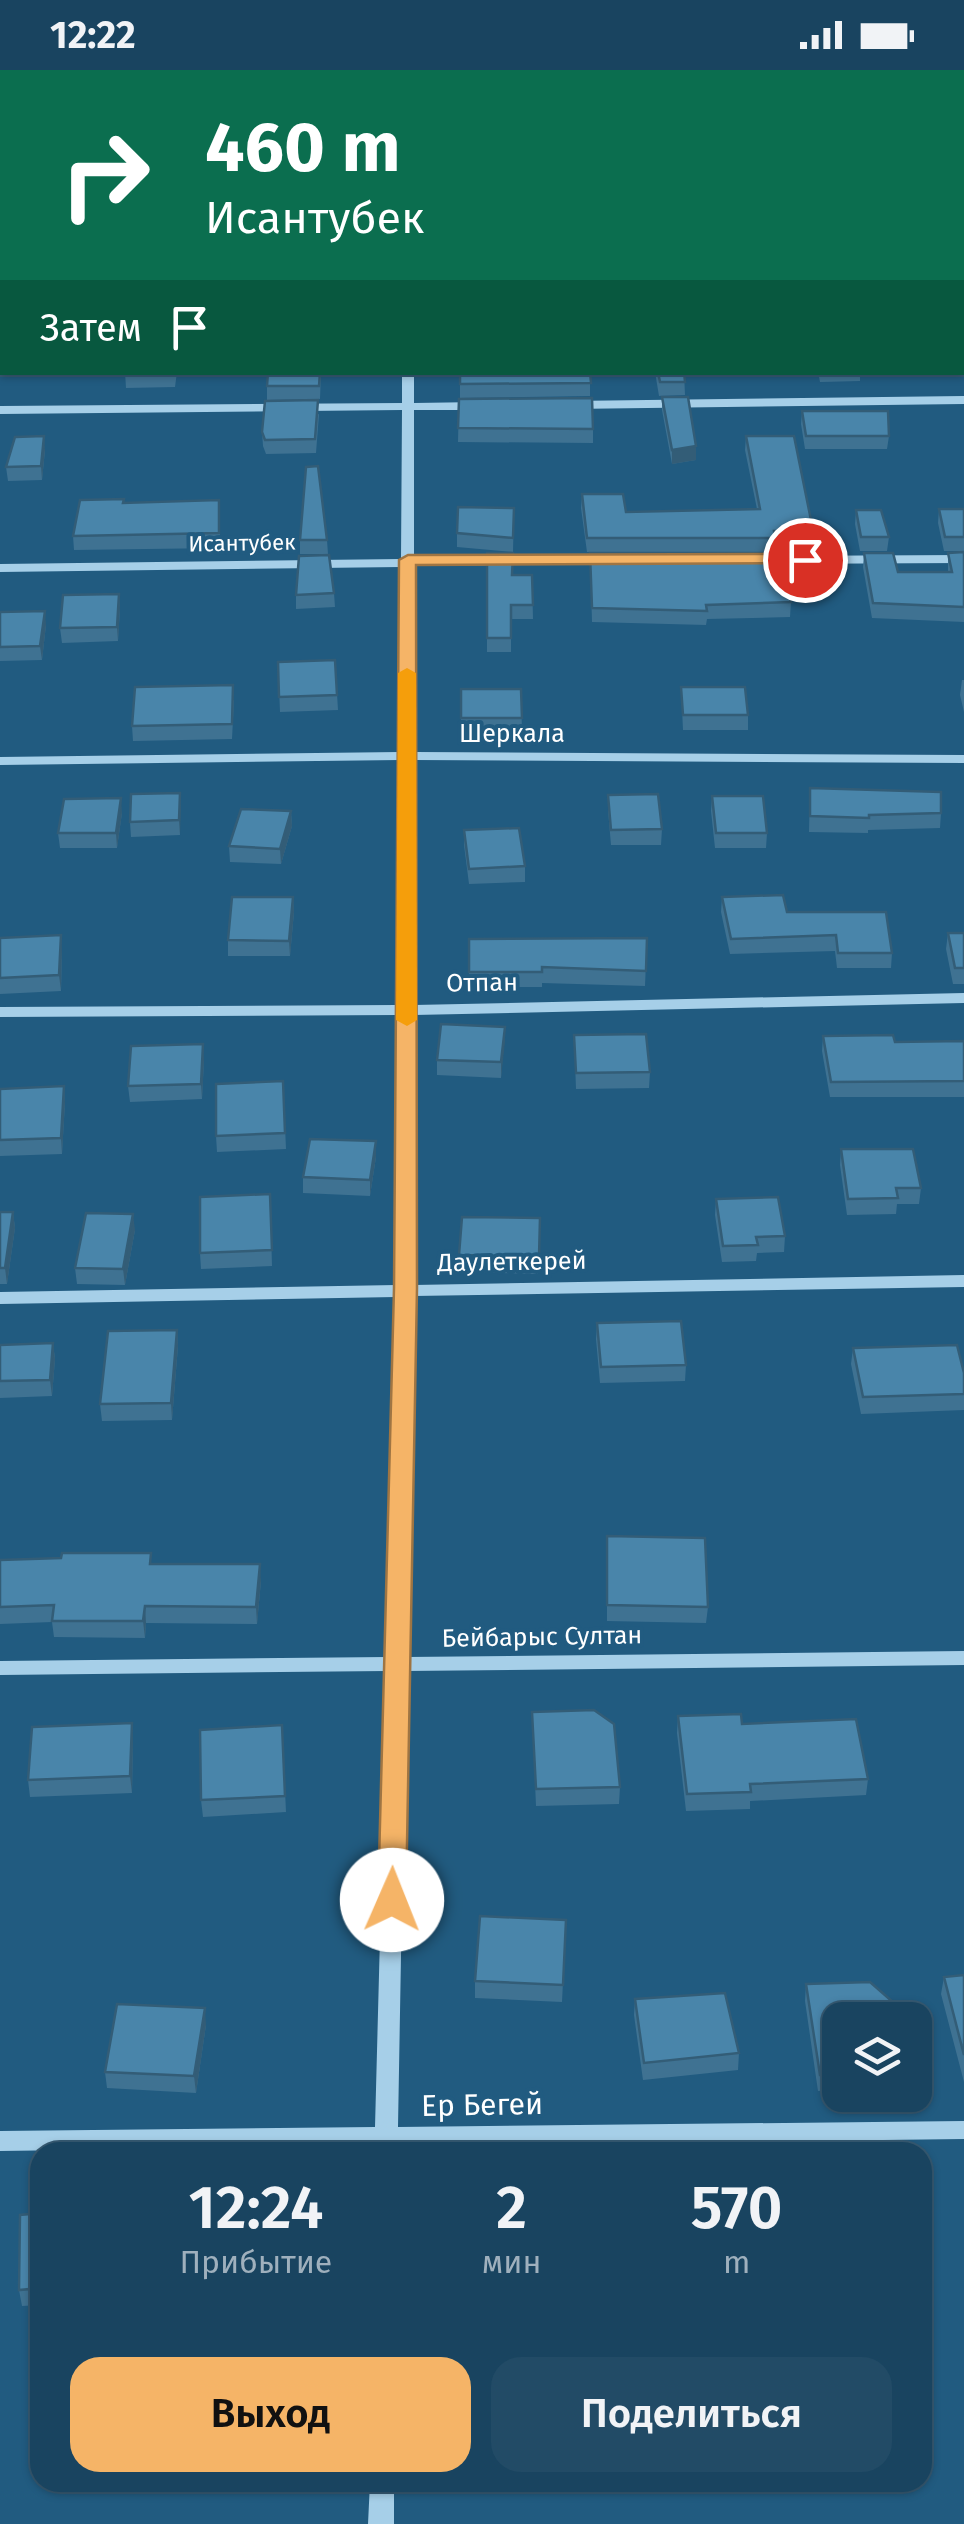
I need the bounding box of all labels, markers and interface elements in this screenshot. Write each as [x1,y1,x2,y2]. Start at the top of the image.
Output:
text: 12:22 [50,12,136,58]
text: 460 m [205,106,401,190]
icon: right [40,110,170,240]
text: Исантубек [205,191,424,245]
icon: arrive [162,300,217,355]
text: Затем [40,305,142,351]
pin [763,518,848,603]
street label: Исантубек [188,529,296,557]
icon: arrive [778,533,833,588]
street label: Шеркала [459,719,565,749]
street label: Отпан [446,967,518,999]
street label: Даулеткерей [436,1246,587,1278]
street label: Бейбарыс Султан [441,1620,643,1654]
position arrow [340,1848,444,1952]
map controls [822,2002,932,2112]
button: layers [822,2002,932,2112]
street label: Ер Бегей [421,2086,543,2124]
text: 12:24 [188,2172,323,2244]
text: 2 [496,2172,527,2244]
text: 570 [691,2172,783,2244]
text: Прибытие [179,2243,332,2281]
text: мин [482,2243,541,2281]
text: m [723,2243,750,2281]
button: Выход [70,2357,471,2472]
button: Поделиться [491,2357,892,2472]

